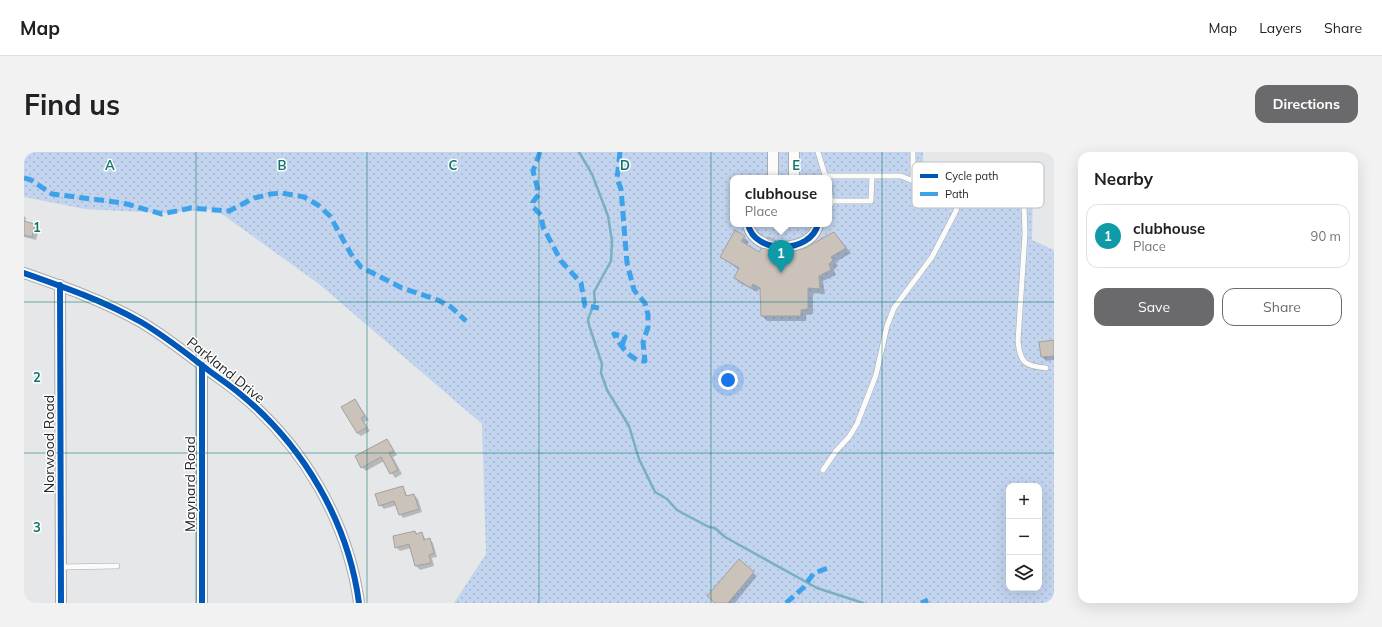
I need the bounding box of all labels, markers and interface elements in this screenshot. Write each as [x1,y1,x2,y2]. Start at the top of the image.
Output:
text: Map [20,16,60,40]
text: Map [1208,19,1237,37]
text: Layers [1259,19,1302,37]
text: Share [1324,19,1362,37]
button: Directions [1255,85,1358,123]
text: Find us [24,87,120,122]
text: A [105,157,115,173]
text: B [278,157,287,173]
text: C [449,157,458,173]
text: D [620,157,630,173]
text: E [792,157,800,173]
legend [912,162,1044,208]
text: Nearby [1094,168,1153,189]
text: Cycle path [945,169,998,183]
popup [730,175,832,227]
text: clubhouse [745,184,817,203]
text: Path [945,187,969,201]
text: Place [745,203,778,219]
text: 1 [33,219,41,235]
text: clubhouse [1133,219,1205,238]
text: 1 [1104,228,1112,244]
text: 90 m [1311,228,1341,244]
text: Place [1133,238,1166,254]
pin: 1 [768,240,794,273]
button: Save [1094,288,1214,326]
button: Share [1222,288,1342,326]
street label: Parkland Drive [183,333,269,407]
text: 2 [33,369,41,385]
your location [718,370,738,390]
street label: Norwood Road [40,395,58,493]
street label: Maynard Road [181,436,199,532]
map controls [1006,483,1042,591]
button: + [1006,483,1042,519]
text: 3 [33,519,41,535]
button: − [1006,519,1042,555]
button: layers [1006,555,1042,591]

